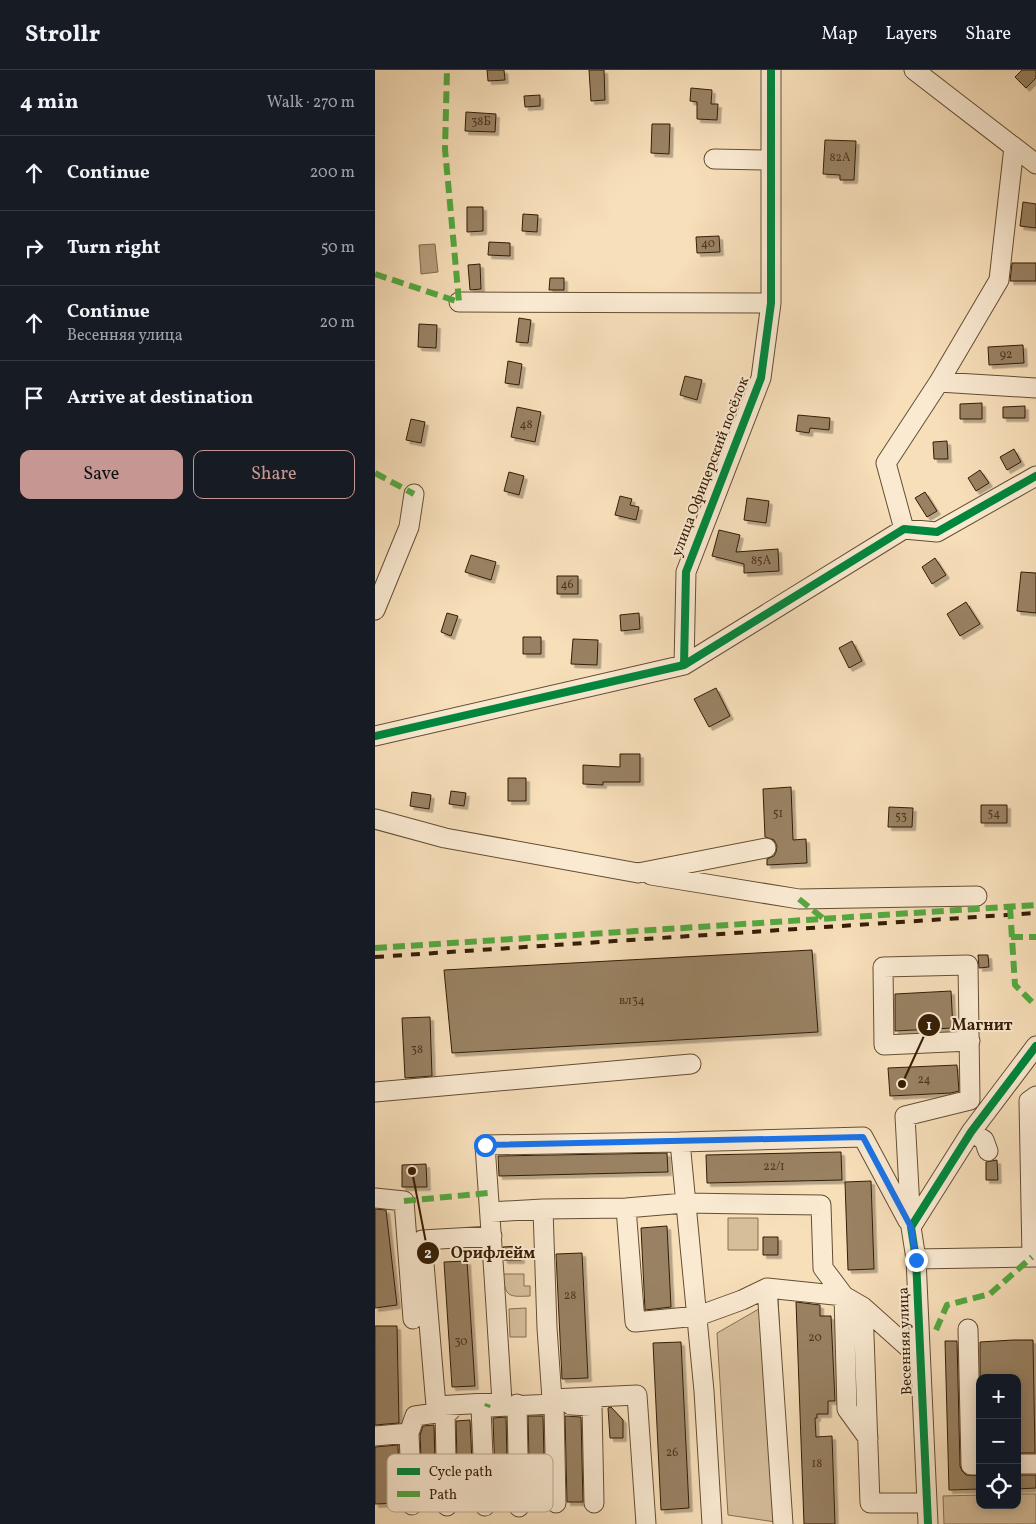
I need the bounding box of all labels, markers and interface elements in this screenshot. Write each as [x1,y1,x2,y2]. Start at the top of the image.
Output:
text: Strollr [25,18,100,52]
text: Map [821,22,857,47]
text: Layers [885,22,937,47]
text: Share [965,22,1011,47]
text: 4 min [20,88,79,117]
text: Walk · 270 m [267,92,355,114]
house number: 38Б [471,114,491,130]
house number: 82А [830,150,851,166]
icon: ahead [20,159,48,187]
text: Continue [67,160,150,186]
text: 200 m [310,162,355,184]
icon: right [20,234,48,262]
text: Turn right [67,235,160,261]
house number: 40 [701,236,715,252]
text: 50 m [321,237,355,259]
text: Continue [67,299,150,325]
icon: ahead [20,309,48,337]
text: 20 m [320,312,355,334]
text: Весенняя улица [67,325,183,347]
house number: 92 [1000,347,1012,363]
street label: улица Офицерский посёлок [667,374,755,560]
icon: arrive [20,384,48,412]
text: Arrive at destination [67,385,253,411]
house number: 48 [519,417,533,433]
button: Save [20,450,183,499]
button: Share [193,450,355,499]
house number: 85А [751,553,772,569]
house number: 46 [560,577,574,593]
house number: 51 [773,806,783,822]
house number: 54 [988,806,1000,822]
house number: 53 [895,809,907,825]
house number: вл34 [619,993,645,1009]
callout: Магнит [917,1009,1023,1040]
text: Магнит [951,1015,1013,1037]
text: 1 [926,1016,932,1037]
house number: 38 [411,1042,423,1058]
house number: 24 [917,1072,931,1088]
route start [474,1134,497,1157]
house number: 22/1 [763,1159,785,1175]
callout: Орифлейм [415,1237,545,1268]
text: Орифлейм [451,1243,535,1265]
text: 2 [424,1244,432,1265]
route end [905,1249,928,1272]
street label: Весенняя улица [894,1286,918,1396]
house number: 28 [564,1288,576,1304]
house number: 20 [808,1330,822,1346]
house number: 30 [454,1334,468,1350]
map controls [976,1374,1021,1509]
button: + [976,1374,1021,1419]
button: − [976,1419,1021,1464]
house number: 26 [666,1445,678,1461]
legend [387,1454,553,1512]
house number: 18 [812,1456,822,1472]
text: Cycle path [429,1463,493,1482]
button: locate [976,1464,1021,1509]
text: Path [429,1486,457,1505]

